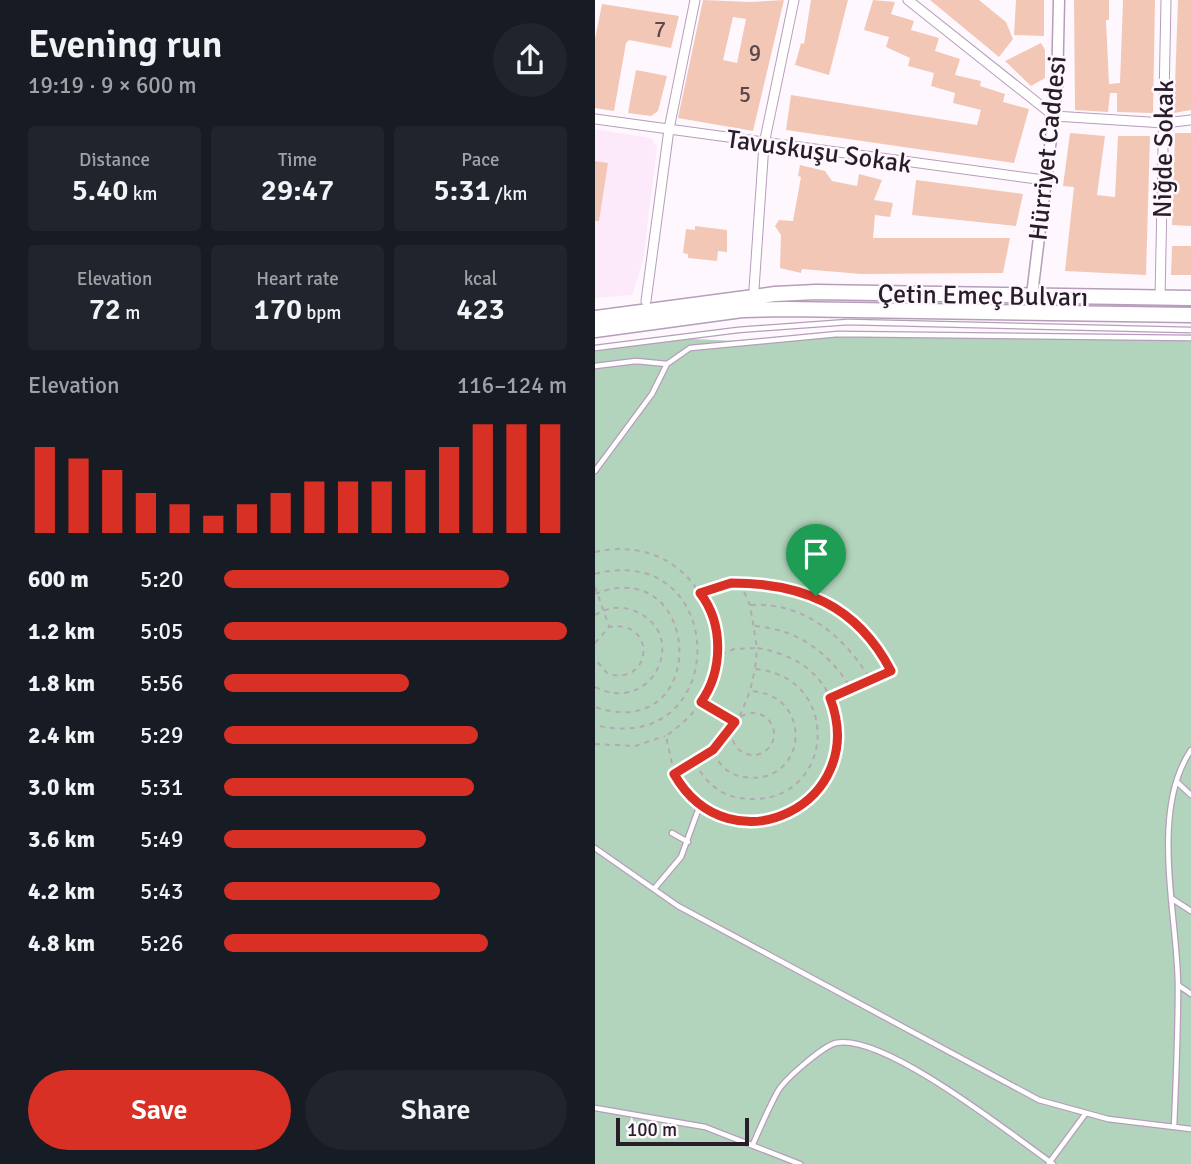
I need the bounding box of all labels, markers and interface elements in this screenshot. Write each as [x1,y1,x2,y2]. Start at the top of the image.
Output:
house number: 7 [654,15,666,44]
text: Evening run [28,21,222,68]
button: share [493,23,567,97]
house number: 9 [749,39,761,68]
street label: Hürriyet Caddesi [1022,54,1074,242]
text: 19:19 · 9 × 600 m [28,71,197,100]
house number: 5 [739,80,751,109]
street label: Niğde Sokak [1147,80,1181,218]
street label: Tavuskuşu Sokak [724,123,913,181]
text: Distance [79,148,150,172]
text: Time [278,148,317,172]
text: Pace [461,148,500,172]
text: 5.40 [72,172,129,209]
text: 29:47 [261,172,334,209]
text: 5:31 [434,172,491,209]
text: km [129,182,157,206]
text: /km [491,182,527,206]
text: Elevation [77,267,152,291]
text: Heart rate [256,267,339,291]
text: kcal [464,267,497,291]
street label: Çetin Emeç Bulvarı [877,278,1089,314]
text: 72 [89,291,121,328]
text: 170 [253,291,302,328]
text: 423 [456,291,505,328]
text: m [121,301,140,325]
text: bpm [302,301,342,325]
text: Elevation [28,371,120,400]
text: 116–124 m [457,371,567,400]
pin [786,524,846,596]
icon: arrive [797,535,835,573]
text: 600 m [28,565,89,594]
text: 5:20 [140,565,183,594]
text: 1.2 km [28,617,95,646]
text: 5:05 [140,617,183,646]
text: 1.8 km [28,669,95,698]
text: 5:56 [140,669,183,698]
text: 2.4 km [28,721,95,750]
text: 5:29 [140,721,183,750]
text: 3.0 km [28,773,95,802]
text: 5:31 [140,773,183,802]
text: 3.6 km [28,825,95,854]
text: 5:49 [140,825,183,854]
text: 4.2 km [28,877,95,906]
text: 5:43 [140,877,183,906]
text: 4.8 km [28,929,95,958]
text: 5:26 [140,929,183,958]
button: Save [28,1070,291,1150]
button: Share [305,1070,567,1150]
scale bar [616,1115,749,1147]
text: 100 m [627,1118,677,1142]

